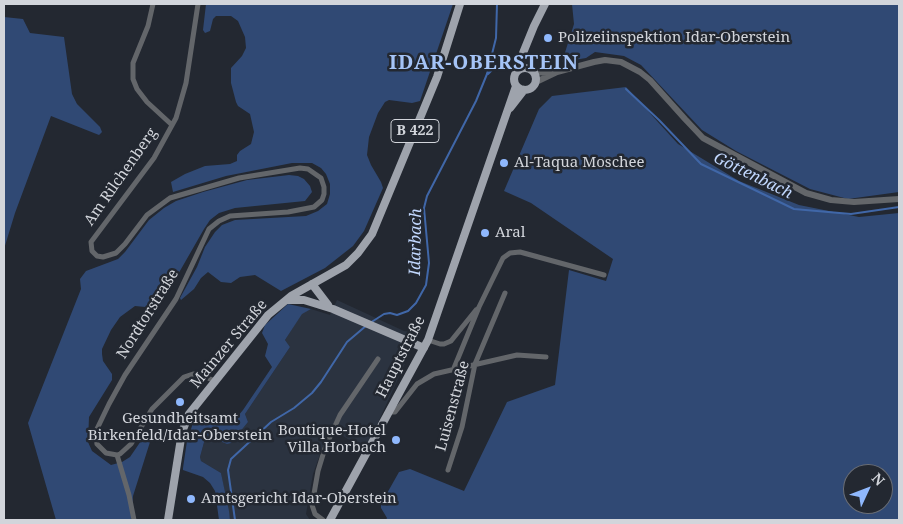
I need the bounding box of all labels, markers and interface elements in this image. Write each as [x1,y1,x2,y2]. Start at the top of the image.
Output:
place label: Polizeiinspektion Idar-Oberstein [558,29,790,47]
marker: Polizeiinspektion Idar-Oberstein [542,32,554,44]
district label: IDAR-OBERSTEIN [387,51,581,75]
road number: B 422 [391,120,439,142]
street label: Am Rilchenberg [81,125,161,229]
water label: Göttenbach [710,149,796,203]
place label: Al-Taqua Moschee [514,154,645,172]
marker: Al-Taqua Moschee [498,157,510,169]
water label: Idarbach [406,208,426,276]
place label: Aral [495,224,525,242]
marker: Aral [479,227,491,239]
street label: Nordtorstraße [113,266,183,362]
street label: Mainzer Straße [187,296,271,392]
street label: Hauptstraße [373,313,429,401]
street label: Luisenstraße [432,359,474,453]
marker: Gesundheitsamt Birkenfeld/Idar-Oberstein [174,396,186,408]
place label: Gesundheitsamt Birkenfeld/Idar-Oberstein [88,410,272,445]
place label: Boutique-Hotel Villa Horbach [278,422,386,457]
marker: Boutique-Hotel Villa Horbach [390,434,402,446]
north arrow [843,464,893,514]
text: N [868,469,889,490]
place label: Amtsgericht Idar-Oberstein [201,490,397,508]
marker: Amtsgericht Idar-Oberstein [185,493,197,505]

